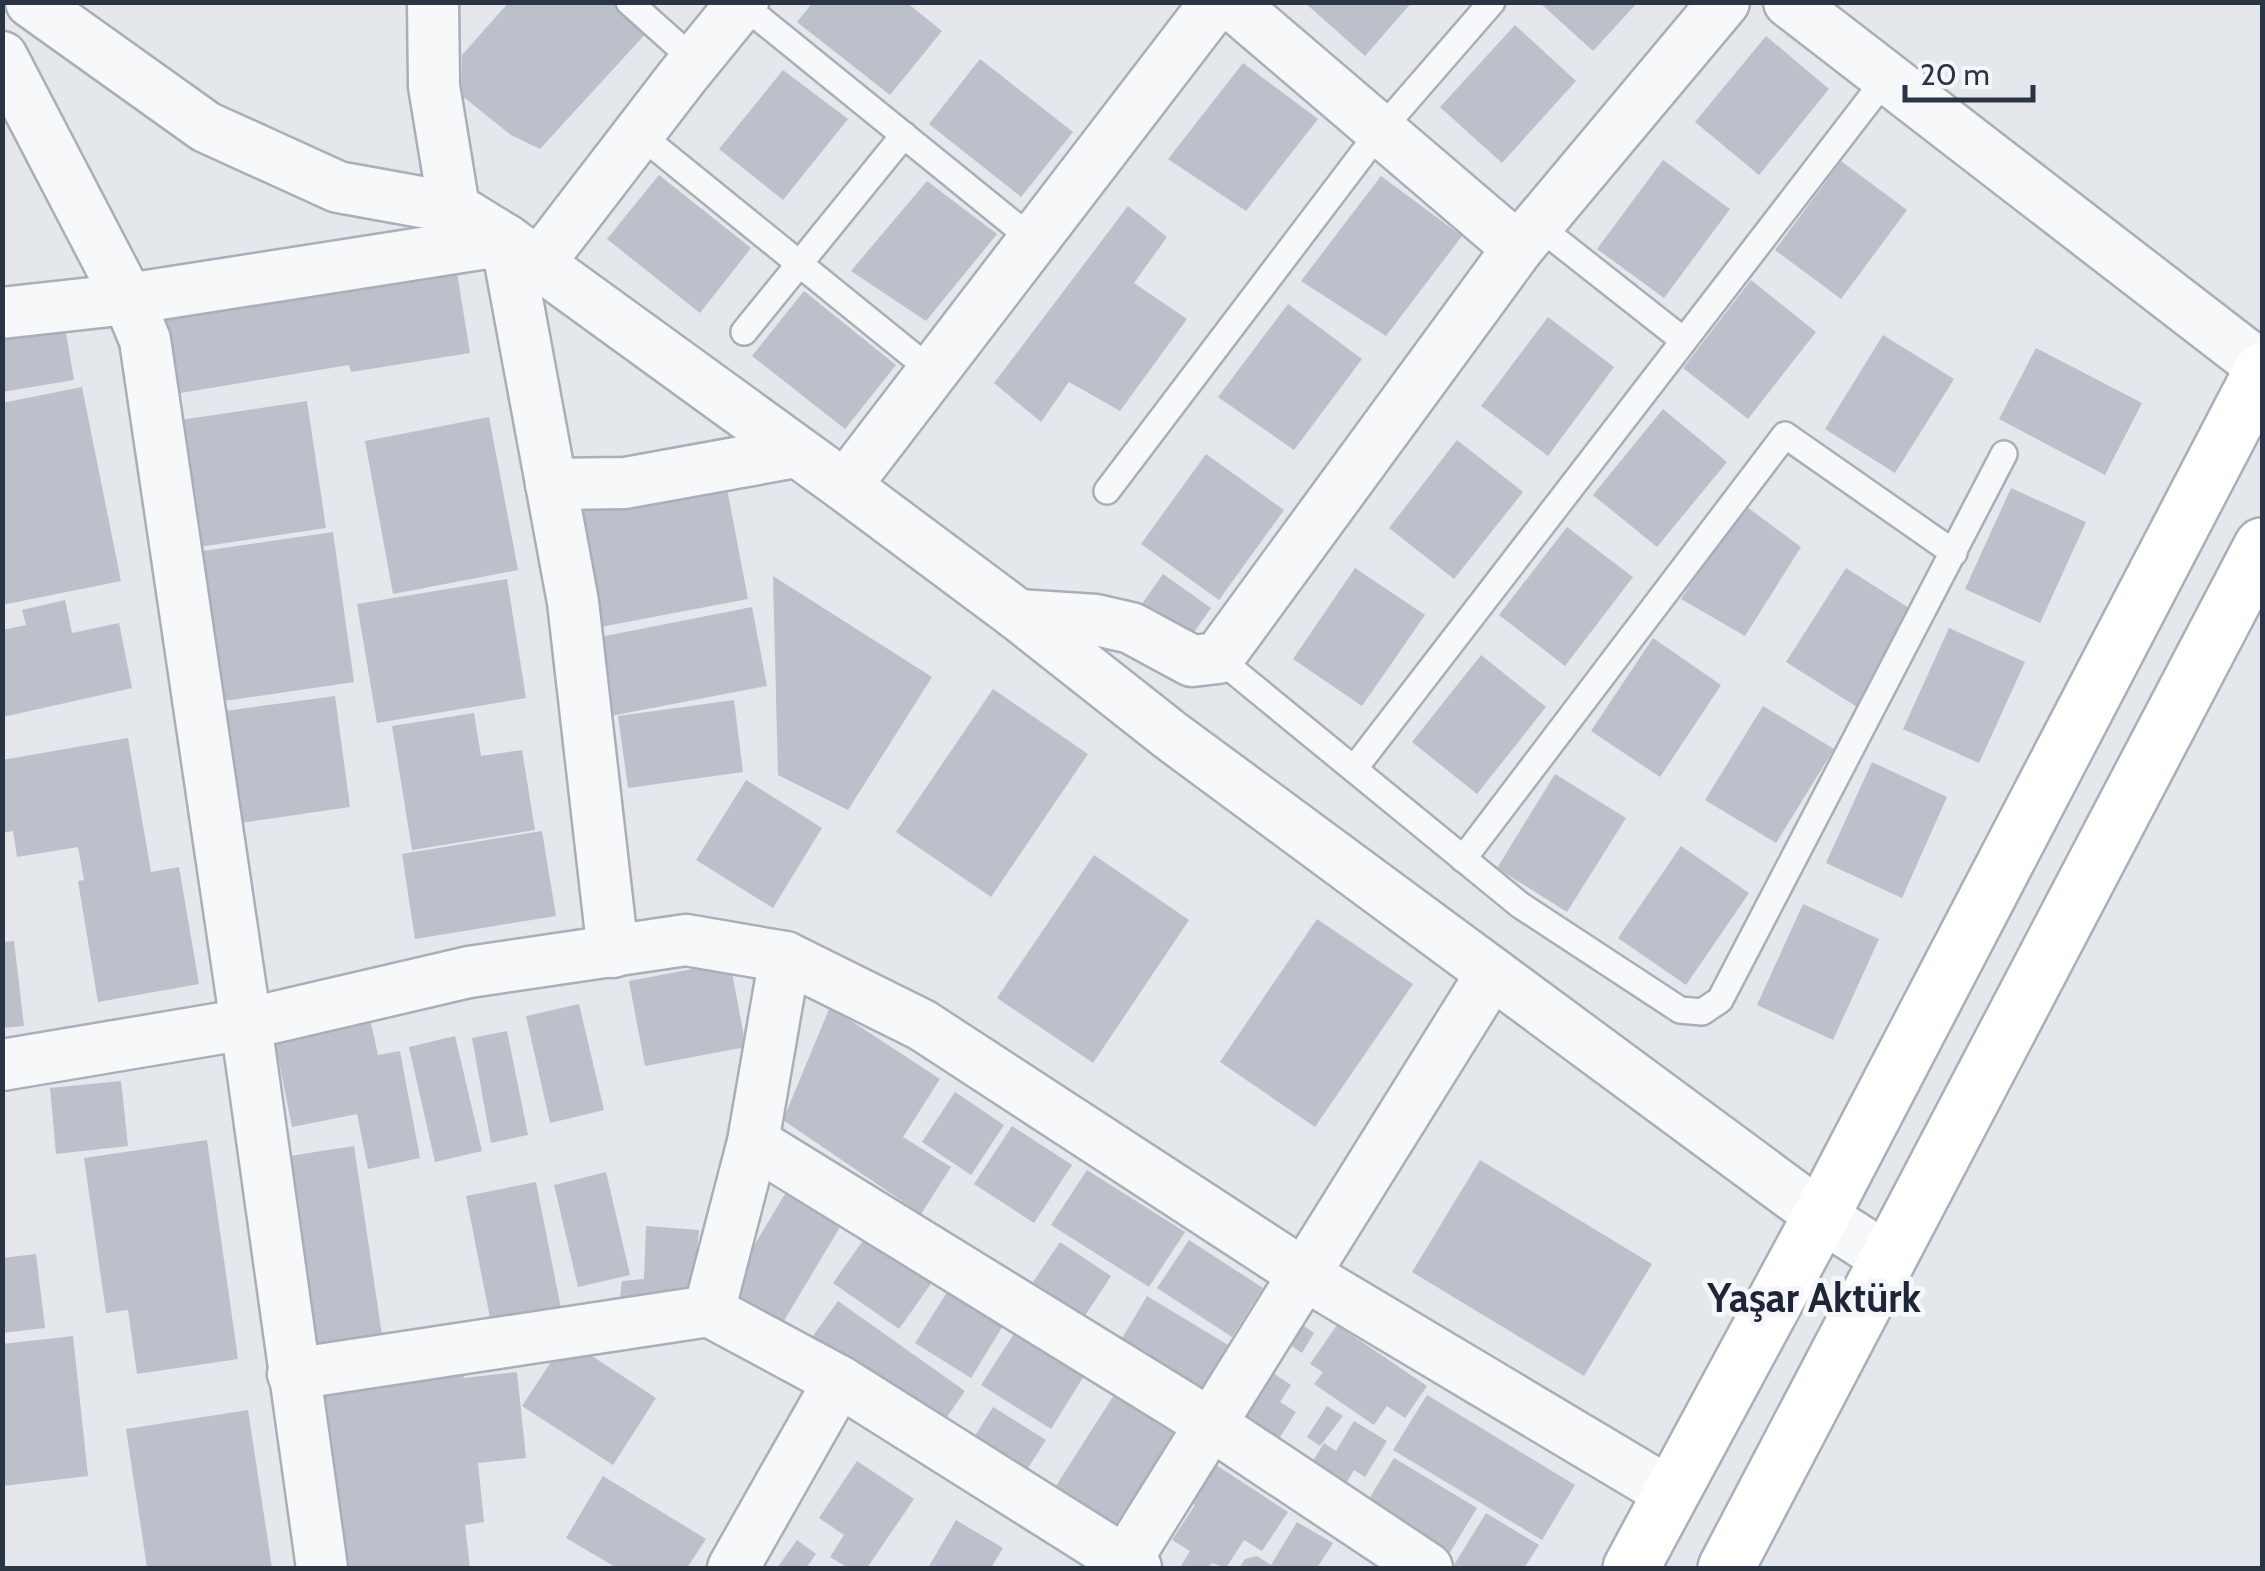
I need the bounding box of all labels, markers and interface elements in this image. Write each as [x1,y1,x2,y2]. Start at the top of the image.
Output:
scale bar [1905,40,2032,102]
text: 20 m [1920,56,1990,93]
district label: Yaşar Aktürk [1706,1273,1921,1322]

